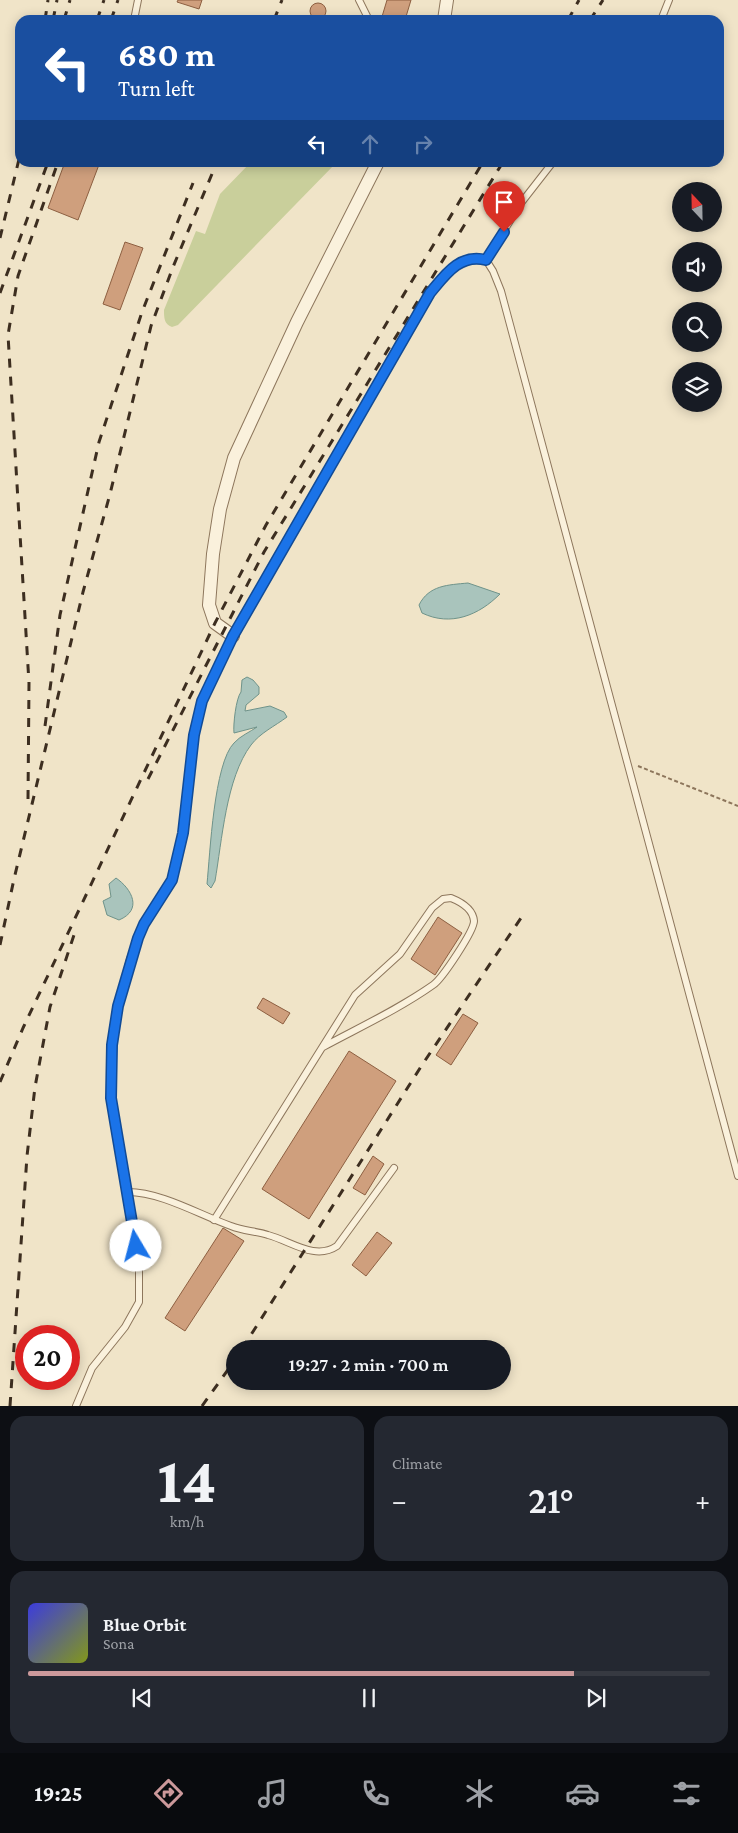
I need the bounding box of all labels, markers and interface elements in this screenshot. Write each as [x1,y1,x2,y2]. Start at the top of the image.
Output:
icon: left [35,35,100,100]
text: 680 m [118,35,215,74]
text: Turn left [118,76,195,101]
icon: left [303,130,331,158]
icon: ahead [356,130,384,158]
icon: right [409,130,437,158]
pin [483,181,525,232]
north arrow [672,182,722,232]
map controls [672,182,722,412]
icon: arrive [490,188,518,216]
button: sound [672,242,722,292]
button: search [672,302,722,352]
button: layers [672,362,722,412]
position arrow [109,1219,161,1271]
speed limit sign: 20 [15,1325,80,1390]
text: 19:27 · 2 min · 700 m [288,1354,449,1375]
text: 14 [157,1444,217,1516]
text: Climate [392,1455,442,1472]
text: 21° [528,1479,574,1521]
text: − [392,1485,407,1516]
text: + [695,1485,710,1516]
text: km/h [170,1513,204,1530]
text: Blue Orbit [103,1614,186,1635]
text: Sona [103,1635,134,1652]
icon: previous [128,1684,156,1712]
icon: pause [355,1684,383,1712]
icon: next [582,1684,610,1712]
icon: directions [151,1776,186,1811]
icon: music [255,1776,290,1811]
icon: phone [358,1776,393,1811]
icon: climate [462,1776,497,1811]
icon: car [565,1776,600,1811]
icon: filters [669,1776,704,1811]
text: 19:25 [34,1781,83,1806]

